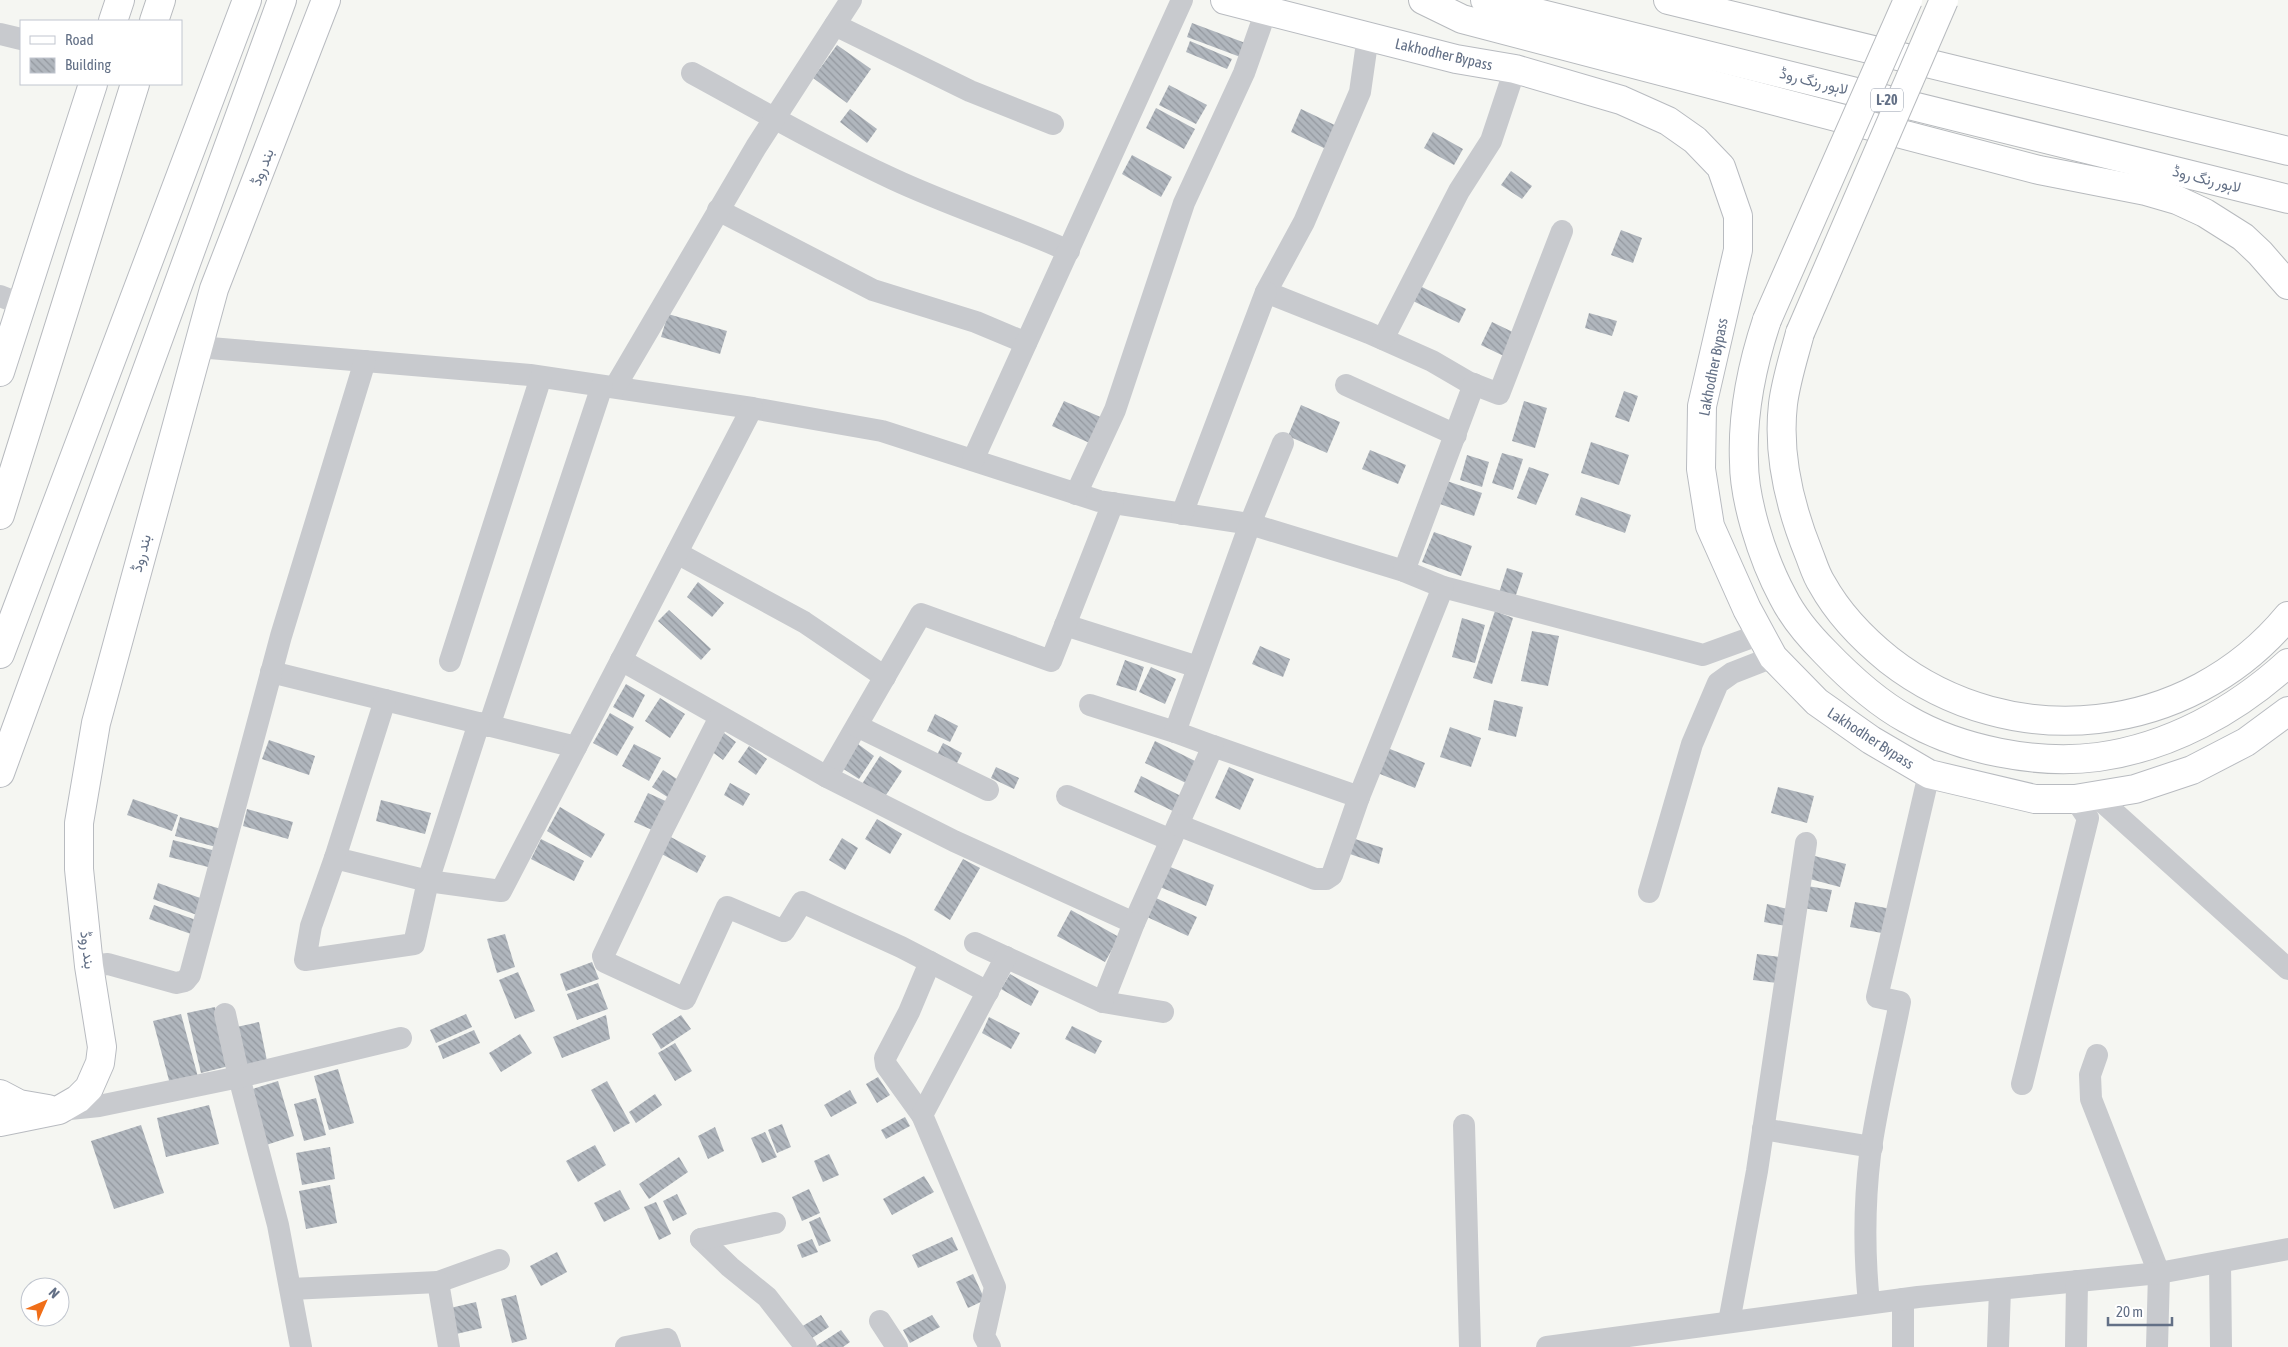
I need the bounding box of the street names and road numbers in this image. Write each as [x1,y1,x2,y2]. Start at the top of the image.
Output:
street label: Lakhodher Bypass [1394,35,1494,73]
street label: لاہور رنگ روڈ [1777,64,1850,100]
road number: L-20 [1871,88,1903,112]
street label: بند روڈ [247,146,278,188]
street label: لاہور رنگ روڈ [2170,162,2243,198]
street label: Lakhodher Bypass [1695,317,1731,417]
street label: بند روڈ [128,532,155,574]
street label: Lakhodher Bypass [1825,704,1917,772]
street label: بند روڈ [76,930,99,970]

